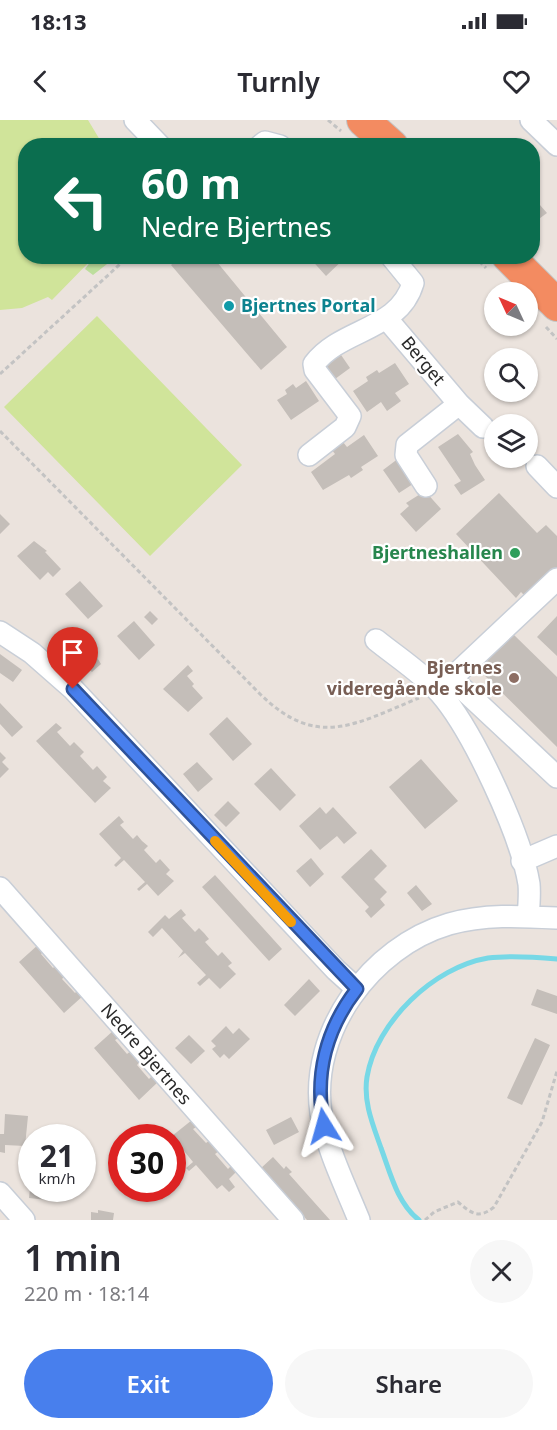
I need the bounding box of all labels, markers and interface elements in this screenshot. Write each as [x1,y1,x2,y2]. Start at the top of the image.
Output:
text: 18:13 [30,6,87,36]
text: Turnly [237,63,320,100]
icon: back [24,65,57,98]
icon: heart [500,65,533,98]
text: 60 m [141,154,241,211]
icon: left [42,162,120,240]
text: Nedre Bjertnes [141,208,332,245]
north arrow [484,282,538,336]
map controls [484,282,538,468]
place label: Bjertnes Portal [241,293,376,317]
marker: Bjertnes Portal [222,299,236,313]
street label: Berget [396,331,452,390]
button: search [484,348,538,402]
button: layers [484,414,538,468]
place label: Bjertneshallen [372,540,503,564]
marker: Bjertneshallen [508,546,522,560]
pin [47,627,98,689]
icon: arrive [56,636,89,669]
place label: Bjertnes videregående skole [327,655,502,700]
marker: Bjertnes videregående skole [507,671,521,685]
street label: Nedre Bjertnes [96,997,198,1109]
position arrow [292,1094,356,1158]
speed limit sign: 30 [108,1124,186,1202]
text: 21 [40,1135,74,1176]
text: km/h [39,1168,75,1188]
text: 1 min [24,1233,122,1282]
button: close [470,1240,533,1303]
text: 220 m · 18:14 [24,1280,149,1307]
button: Exit [24,1349,273,1418]
button: Share [285,1349,533,1418]

